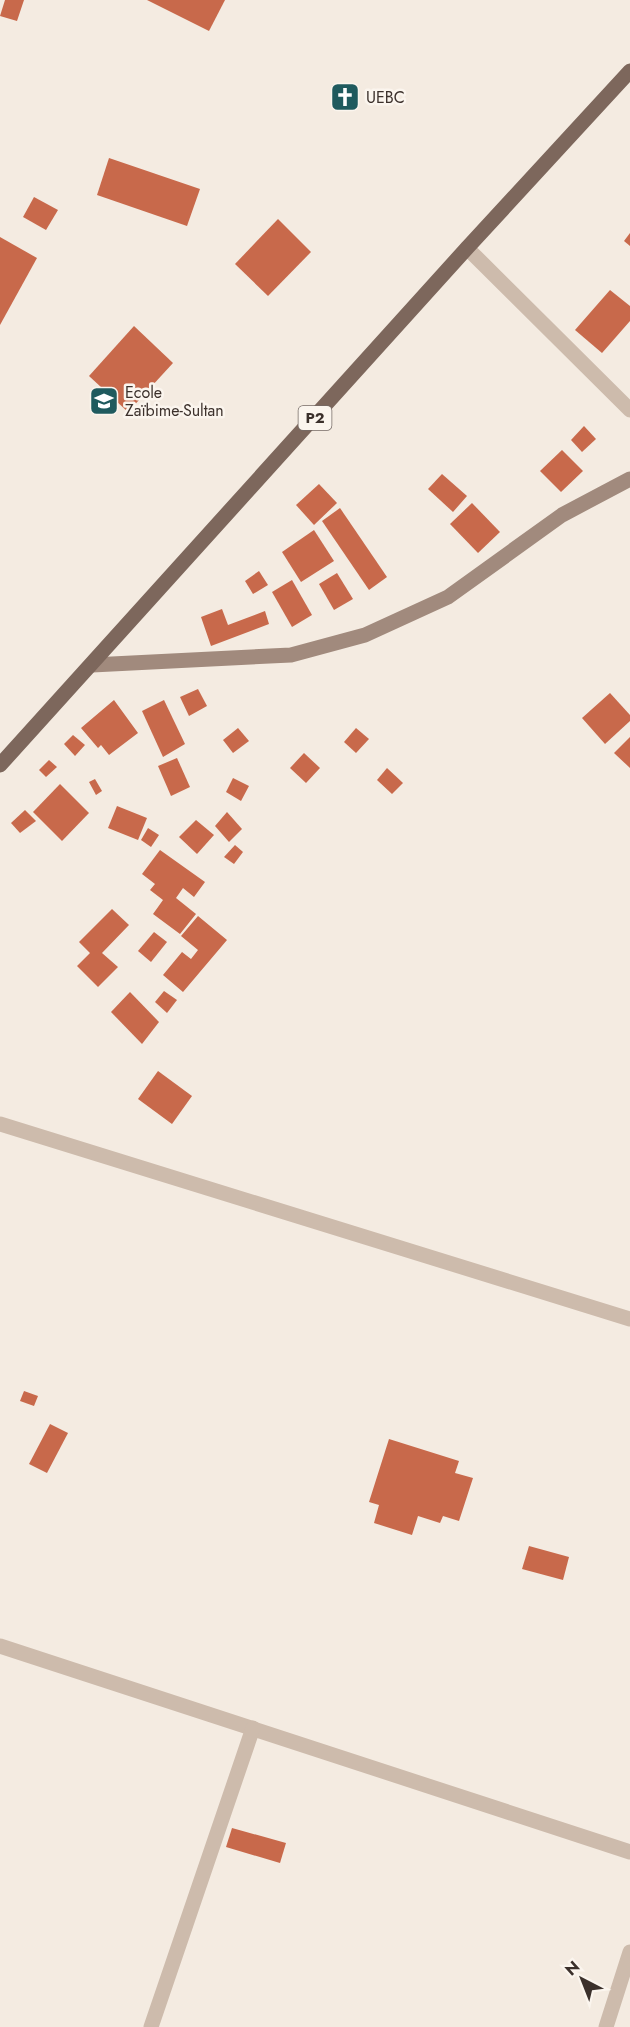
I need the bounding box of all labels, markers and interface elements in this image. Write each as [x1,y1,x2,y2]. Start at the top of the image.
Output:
church icon: UEBC [329,81,361,113]
place label: UEBC [366,86,405,109]
place label: Ecole Zaïbime-Sultan [125,381,224,422]
school or university icon: Ecole Zaïbime-Sultan [88,385,120,417]
road number: P2 [298,406,332,430]
north arrow [552,1949,612,2009]
text: N [560,1955,585,1981]

